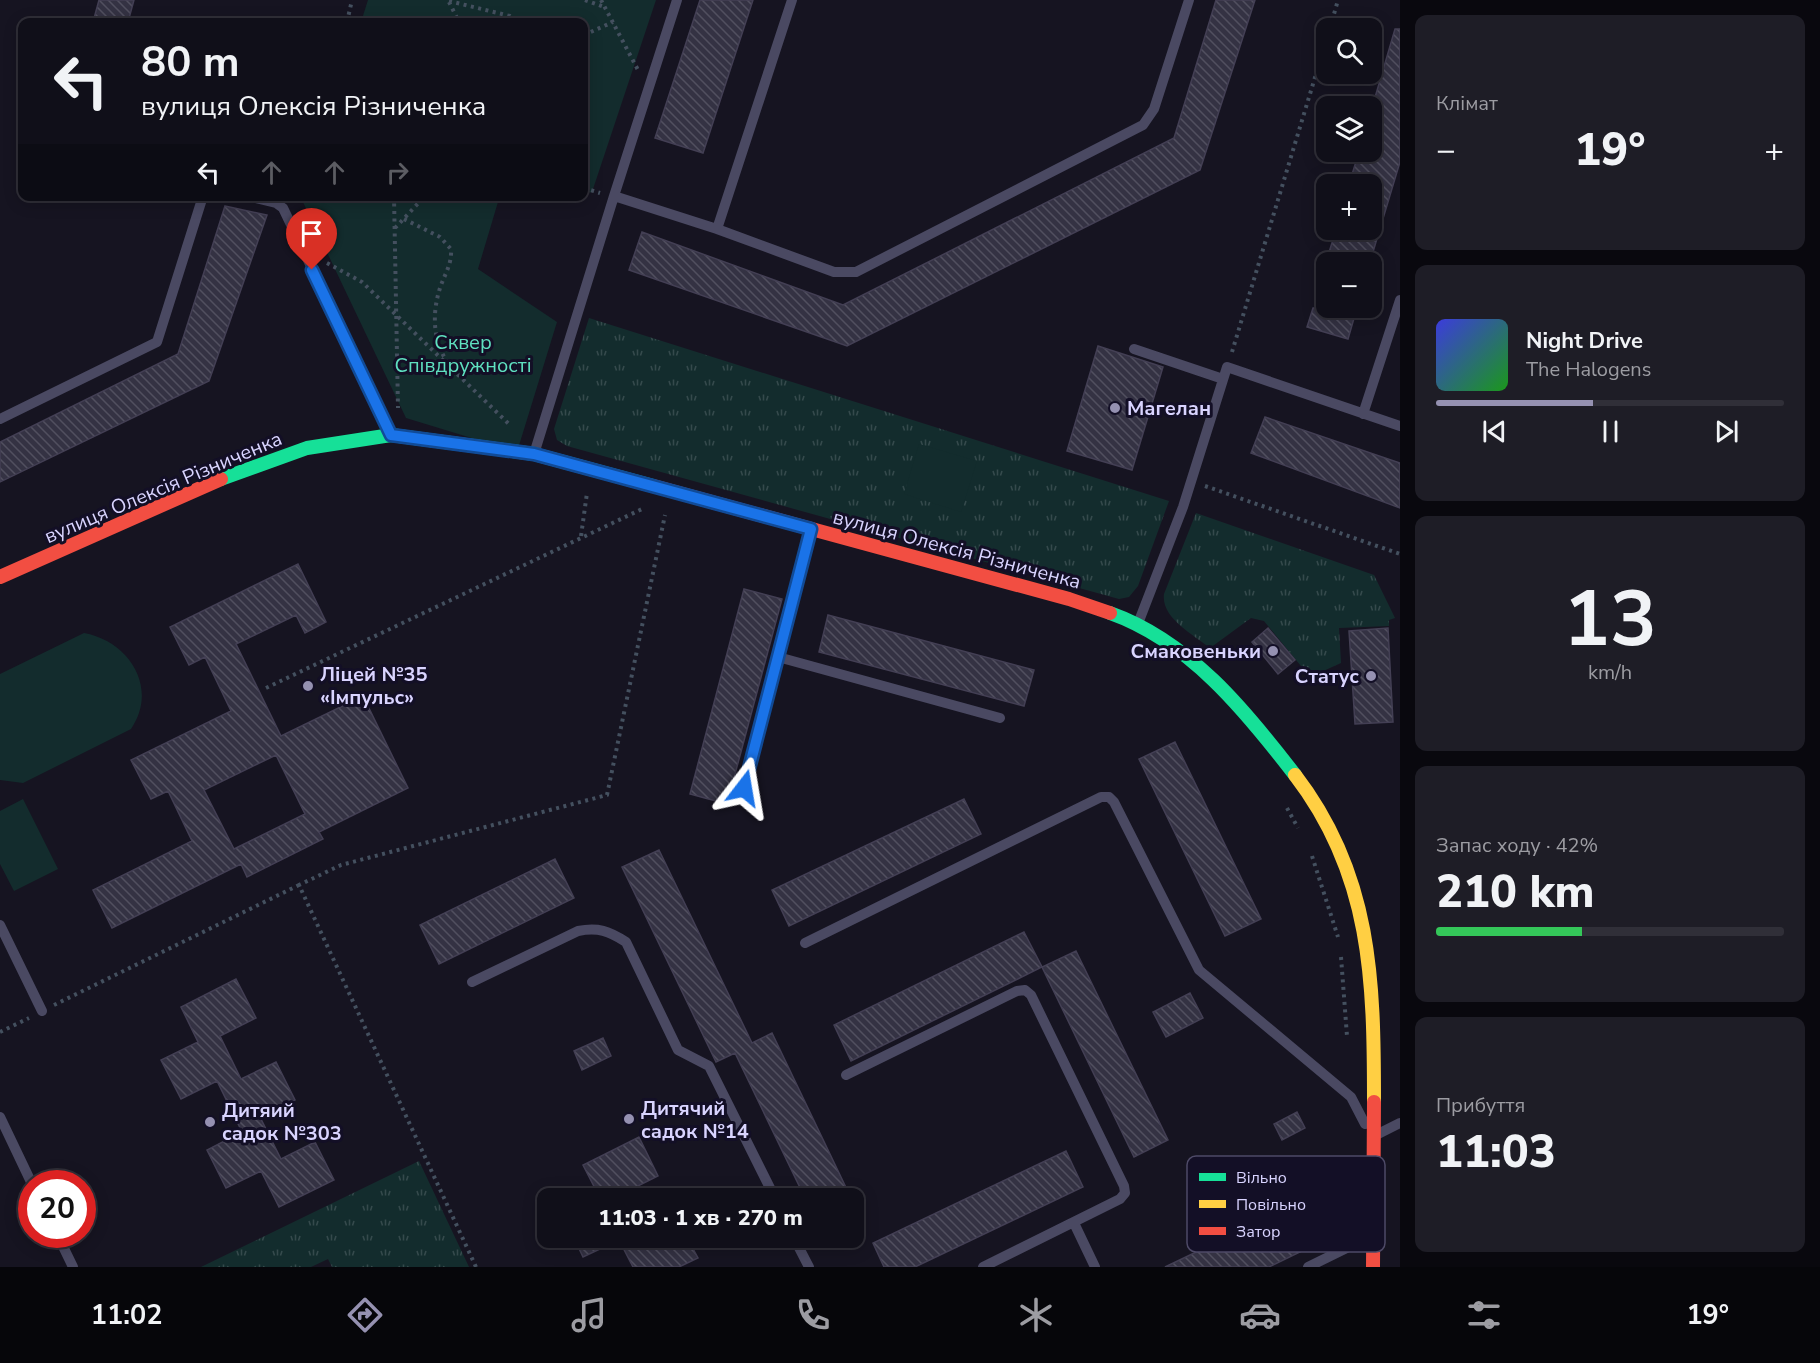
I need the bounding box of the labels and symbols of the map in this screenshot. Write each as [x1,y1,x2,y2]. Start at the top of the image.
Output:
pin [286,208,337,270]
park label: Сквер Співдружності [394,329,532,379]
place label: Магелан [1127,395,1211,422]
marker: Магелан [1108,401,1122,415]
street label: вулиця Олексія Різниченка [40,425,286,550]
street label: вулиця Олексія Різниченка [830,503,1084,596]
place label: Смаковеньки [1131,638,1261,665]
marker: Смаковеньки [1266,644,1280,658]
place label: Ліцей №35 «Імпульс» [320,661,428,711]
place label: Статус [1295,663,1359,690]
marker: Статус [1364,669,1378,683]
marker: Ліцей №35 «Імпульс» [301,679,315,693]
position arrow [712,756,776,820]
place label: Дитячий садок №14 [641,1095,749,1145]
place label: Дитяий садок №303 [222,1097,342,1147]
marker: Дитячий садок №14 [622,1112,636,1126]
marker: Дитяий садок №303 [203,1115,217,1129]
legend [1187,1156,1385,1252]
text: Вільно [1236,1167,1287,1189]
speed limit sign: 20 [18,1170,96,1248]
text: Повільно [1236,1194,1306,1216]
text: Затор [1236,1221,1280,1243]

